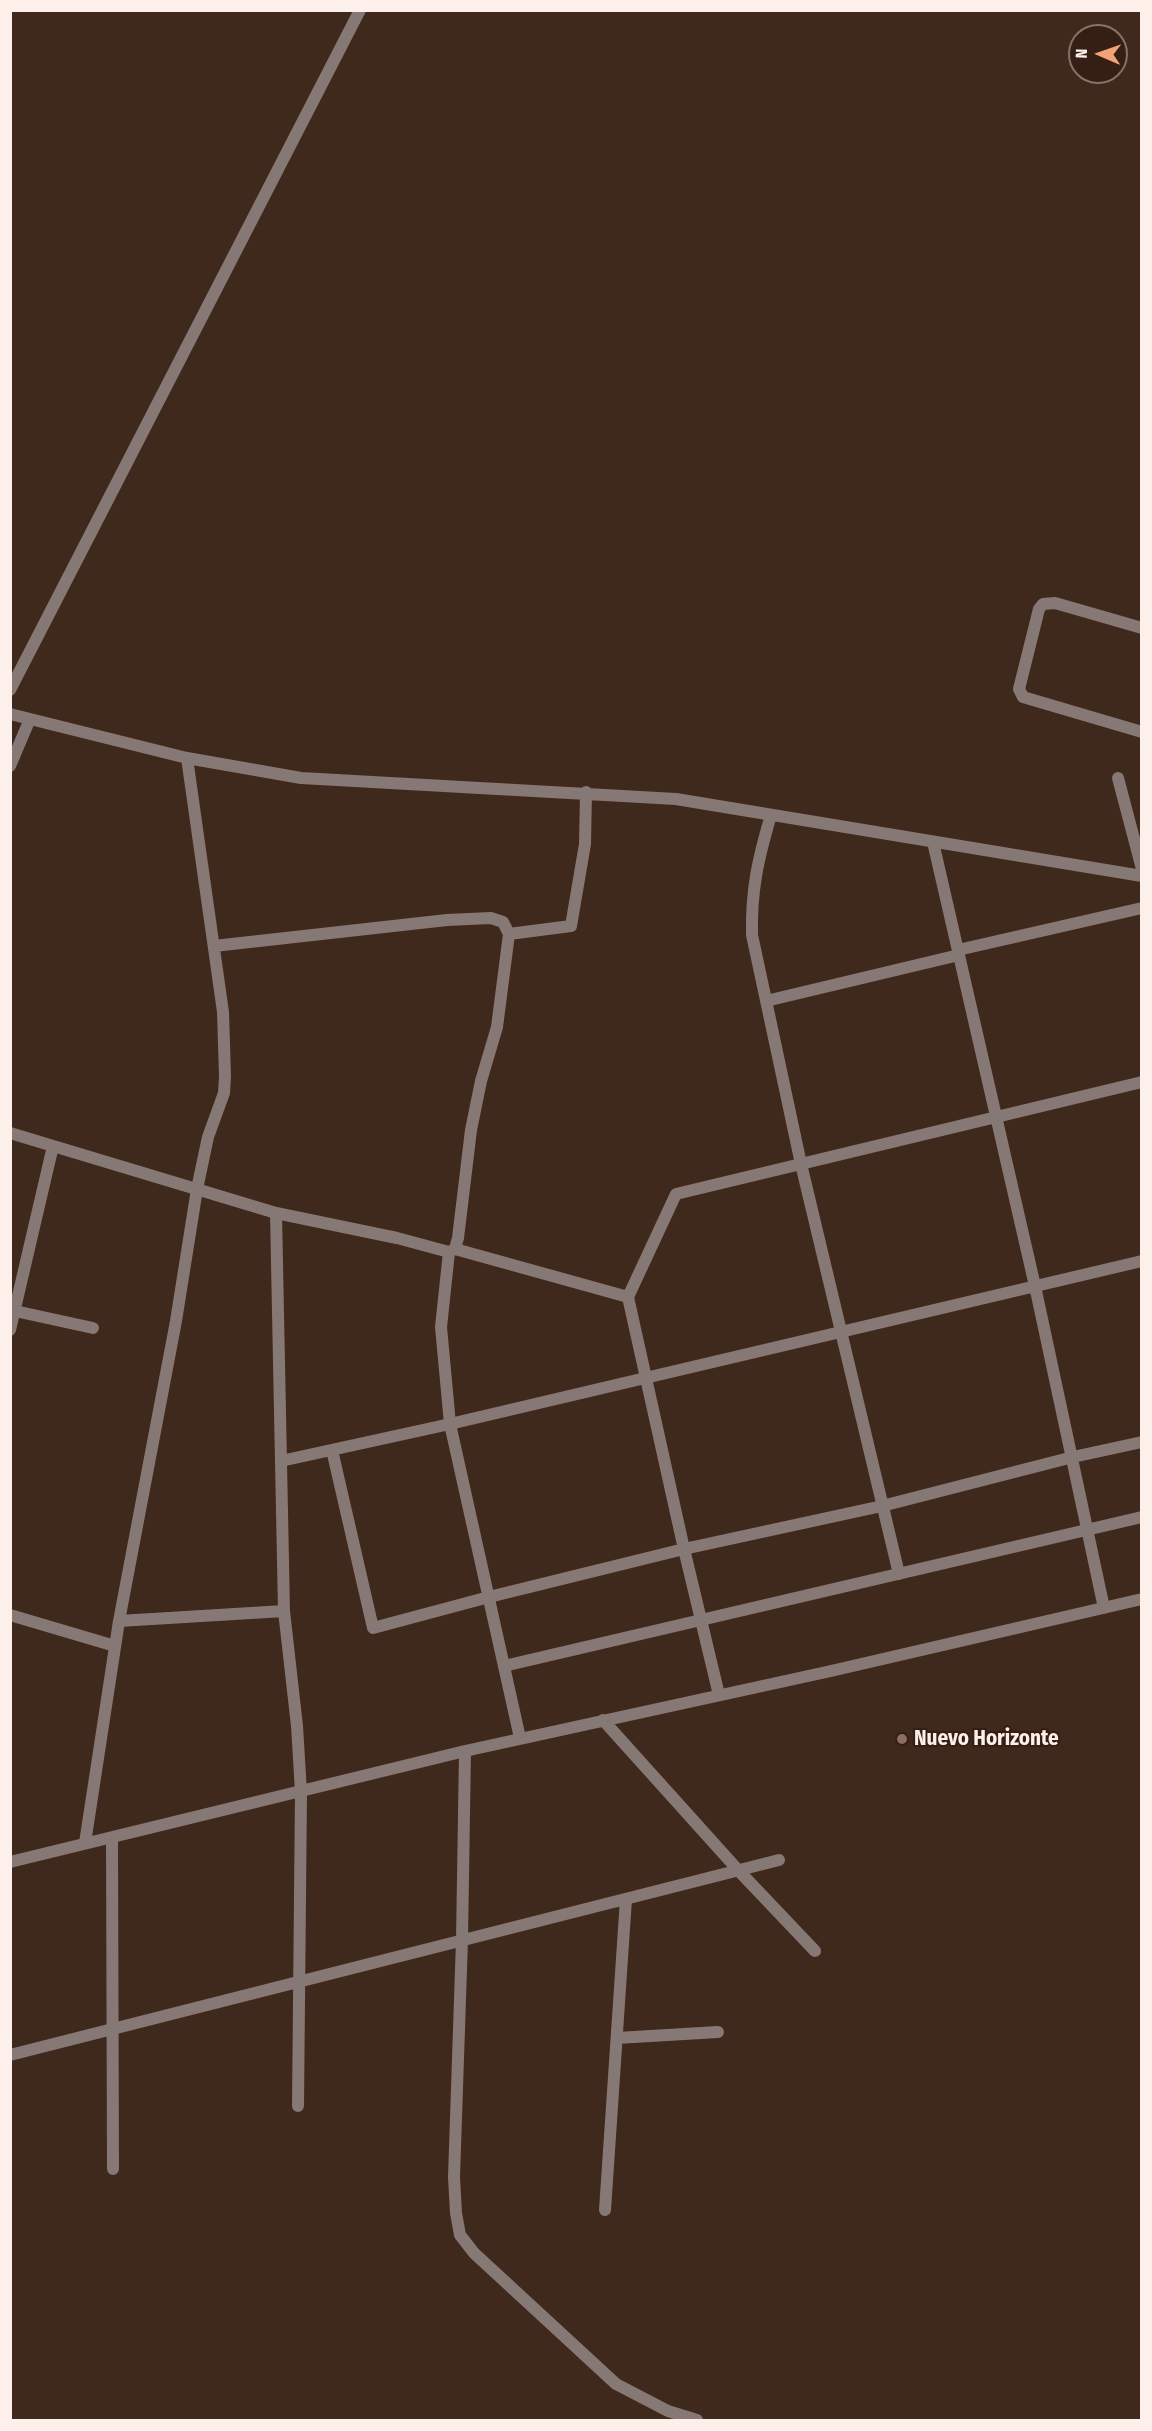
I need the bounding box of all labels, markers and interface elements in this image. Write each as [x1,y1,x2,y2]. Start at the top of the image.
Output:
north arrow [1068,24,1128,84]
text: N [1072,48,1091,59]
place label: Nuevo Horizonte [914,1726,1059,1752]
marker: Nuevo Horizonte [895,1732,909,1746]

